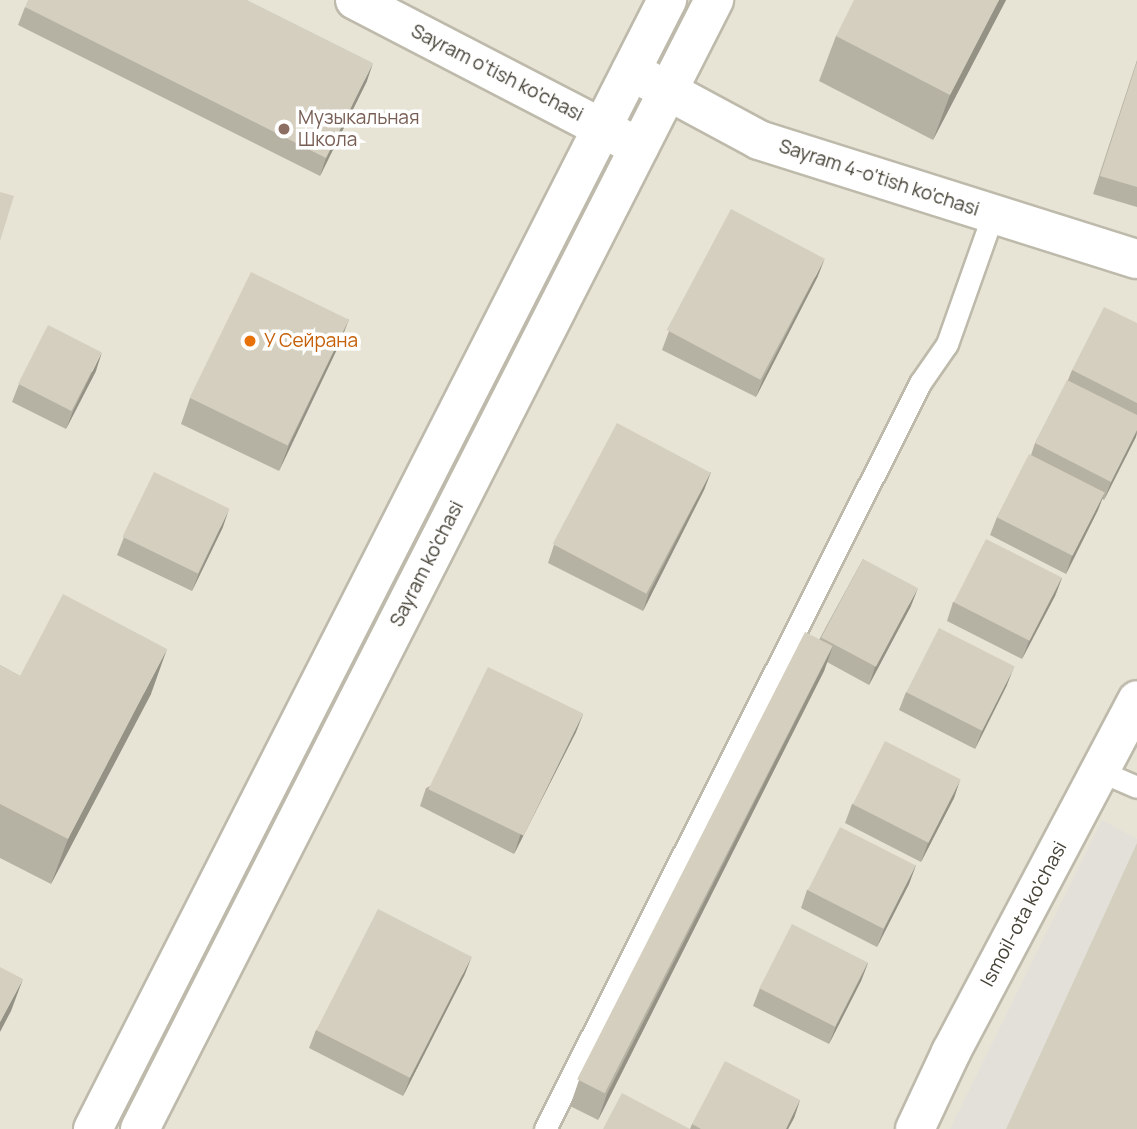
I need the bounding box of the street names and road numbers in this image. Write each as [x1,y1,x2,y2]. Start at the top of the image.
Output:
street label: Sayram o'tish ko'chasi [407,20,587,126]
street label: Sayram 4-o'tish ko'chasi [776,135,982,221]
street label: Sayram ko'chasi [386,497,468,631]
street label: Ismoil-ota ko'chasi [976,838,1072,990]

